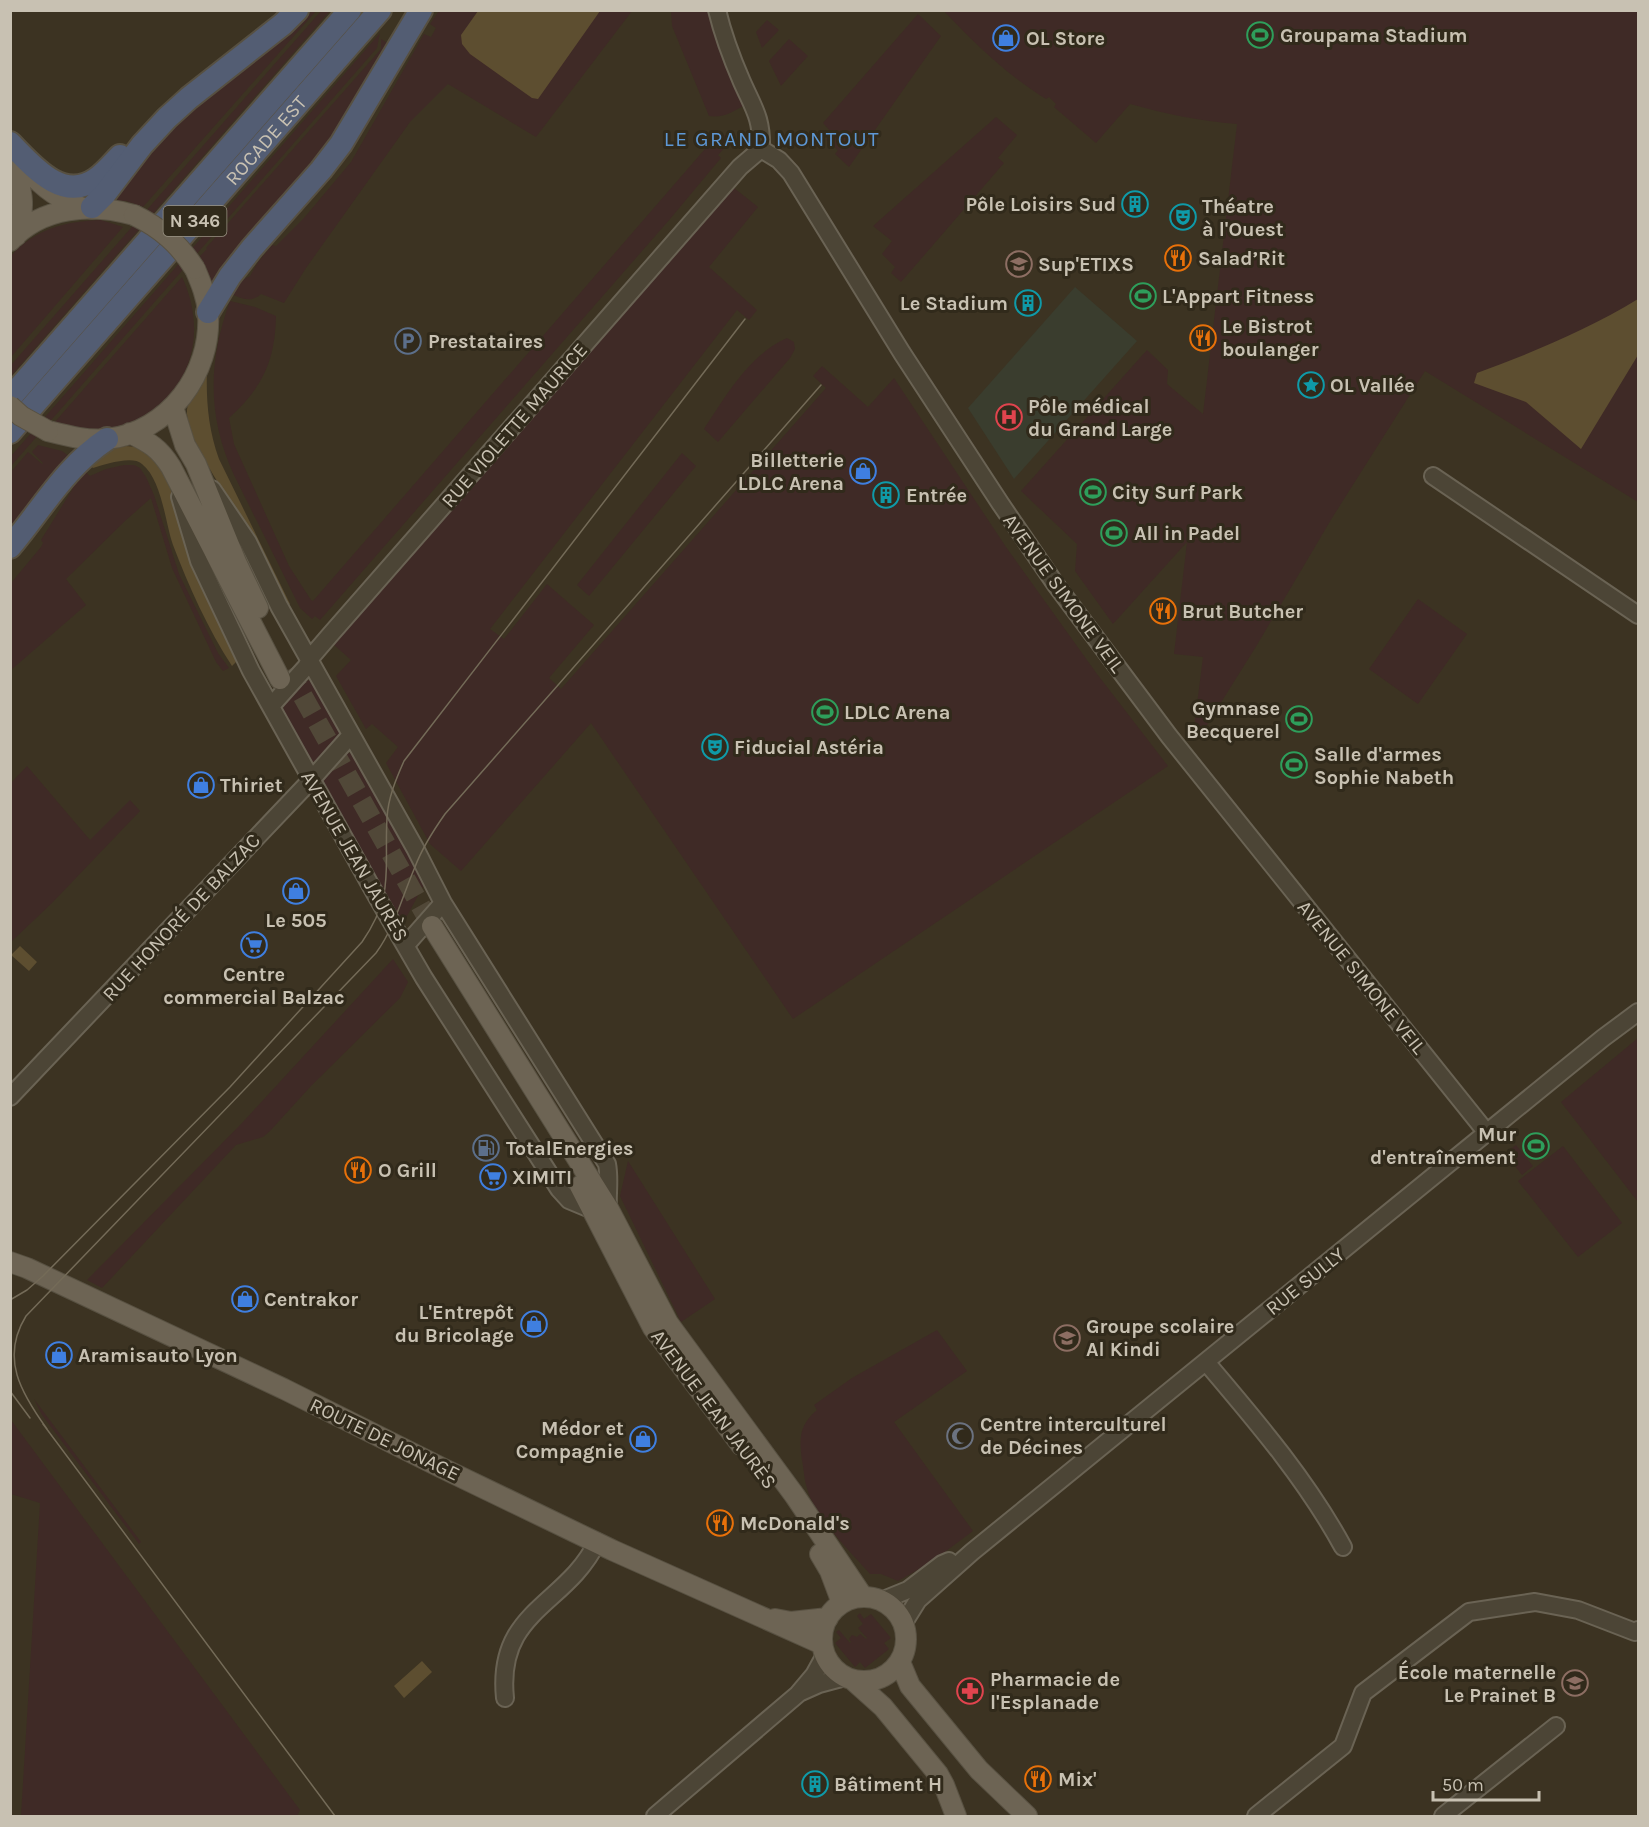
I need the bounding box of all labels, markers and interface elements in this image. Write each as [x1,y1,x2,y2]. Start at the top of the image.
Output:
sports icon: Groupama Stadium [1245,20,1275,50]
shop icon: OL Store [991,23,1021,53]
place label: Groupama Stadium [1280,24,1468,47]
place label: OL Store [1026,27,1105,50]
street label: ROCADE EST [221,91,312,190]
district label: LE GRAND MONTOUT [664,127,880,151]
building icon: Pôle Loisirs Sud [1120,189,1150,219]
place label: Pôle Loisirs Sud [965,193,1116,216]
place label: Théatre à l'Ouest [1202,195,1284,241]
theatre icon: Théatre à l'Ouest [1168,202,1198,232]
road number: N 346 [164,206,226,236]
restaurant icon: Salad’Rit [1163,243,1193,273]
place label: Salad’Rit [1198,247,1285,270]
school or university icon: Sup'ETIXS [1004,249,1034,279]
place label: Sup'ETIXS [1038,253,1134,276]
sports icon: L'Appart Fitness [1128,281,1158,311]
place label: L'Appart Fitness [1162,285,1314,308]
building icon: Le Stadium [1013,288,1043,318]
place label: Le Stadium [900,292,1008,315]
place label: Le Bistrot boulanger [1222,315,1319,361]
restaurant icon: Le Bistrot boulanger [1188,323,1218,353]
parking icon: Prestataires [393,326,423,356]
place label: Prestataires [428,330,543,353]
street label: RUE VIOLETTE MAURICE [437,338,592,512]
place icon: OL Vallée [1296,370,1326,400]
place label: OL Vallée [1330,374,1415,397]
place label: Pôle médical du Grand Large [1028,395,1172,441]
hospital icon: Pôle médical du Grand Large [994,402,1024,432]
place label: Billetterie LDLC Arena [738,449,844,495]
shop icon: Billetterie LDLC Arena [848,456,878,486]
sports icon: City Surf Park [1078,477,1108,507]
building icon: Entrée [871,480,901,510]
place label: City Surf Park [1112,481,1243,504]
place label: Entrée [906,484,967,507]
street label: AVENUE SIMONE VEIL [998,509,1129,678]
sports icon: All in Padel [1099,518,1129,548]
place label: All in Padel [1134,522,1240,545]
restaurant icon: Brut Butcher [1148,596,1178,626]
place label: Brut Butcher [1182,600,1303,623]
sports icon: LDLC Arena [810,697,840,727]
place label: Gymnase Becquerel [1186,697,1280,743]
place label: LDLC Arena [844,701,950,724]
sports icon: Gymnase Becquerel [1284,704,1314,734]
theatre icon: Fiducial Astéria [700,732,730,762]
place label: Fiducial Astéria [734,736,884,759]
place label: Salle d'armes Sophie Nabeth [1314,743,1454,789]
sports icon: Salle d'armes Sophie Nabeth [1279,750,1309,780]
street label: AVENUE JEAN JAURÈS [296,766,414,946]
shop icon: Thiriet [186,770,216,800]
place label: Thiriet [220,774,283,797]
street label: RUE HONORÉ DE BALZAC [97,828,265,1006]
shop icon: Le 505 [281,876,311,906]
street label: AVENUE SIMONE VEIL [1293,896,1431,1059]
place label: Le 505 [265,909,327,932]
supermarket icon: Centre commercial Balzac [239,930,269,960]
place label: Centre commercial Balzac [163,963,345,1009]
place label: Mur d'entraînement [1370,1123,1516,1169]
sports icon: Mur d'entraînement [1521,1131,1551,1161]
fuel station icon: TotalEnergies [471,1133,501,1163]
place label: TotalEnergies [506,1137,634,1160]
restaurant icon: O Grill [343,1155,373,1185]
place label: O Grill [378,1159,437,1182]
supermarket icon: XIMITI [478,1162,508,1192]
place label: XIMITI [512,1166,572,1189]
street label: RUE SULLY [1261,1243,1349,1320]
shop icon: Centrakor [230,1284,260,1314]
place label: Centrakor [264,1288,358,1311]
place label: L'Entrepôt du Bricolage [395,1301,514,1347]
shop icon: L'Entrepôt du Bricolage [519,1309,549,1339]
place label: Groupe scolaire Al Kindi [1086,1315,1234,1361]
school or university icon: Groupe scolaire Al Kindi [1052,1323,1082,1353]
street label: AVENUE JEAN JAURÈS [646,1324,782,1494]
shop icon: Aramisauto Lyon [44,1340,74,1370]
place label: Aramisauto Lyon [78,1344,238,1367]
street label: ROUTE DE JONAGE [306,1393,463,1486]
place label: Centre interculturel de Décines [980,1413,1167,1459]
place label: Médor et Compagnie [516,1417,624,1463]
mosque icon: Centre interculturel de Décines [945,1421,975,1451]
shop icon: Médor et Compagnie [628,1424,658,1454]
restaurant icon: McDonald's [705,1508,735,1538]
place label: McDonald's [740,1512,850,1535]
place label: École maternelle Le Prainet B [1398,1659,1556,1707]
place label: Pharmacie de l'Esplanade [990,1668,1120,1714]
school or university icon: École maternelle Le Prainet B [1560,1668,1590,1698]
pharmacy icon: Pharmacie de l'Esplanade [955,1676,985,1706]
restaurant icon: Mix' [1023,1764,1053,1794]
scale bar [1433,1764,1540,1802]
place label: Mix' [1058,1768,1097,1791]
building icon: Bâtiment H [800,1769,830,1799]
place label: Bâtiment H [834,1773,942,1796]
text: 50 m [1442,1774,1484,1796]

